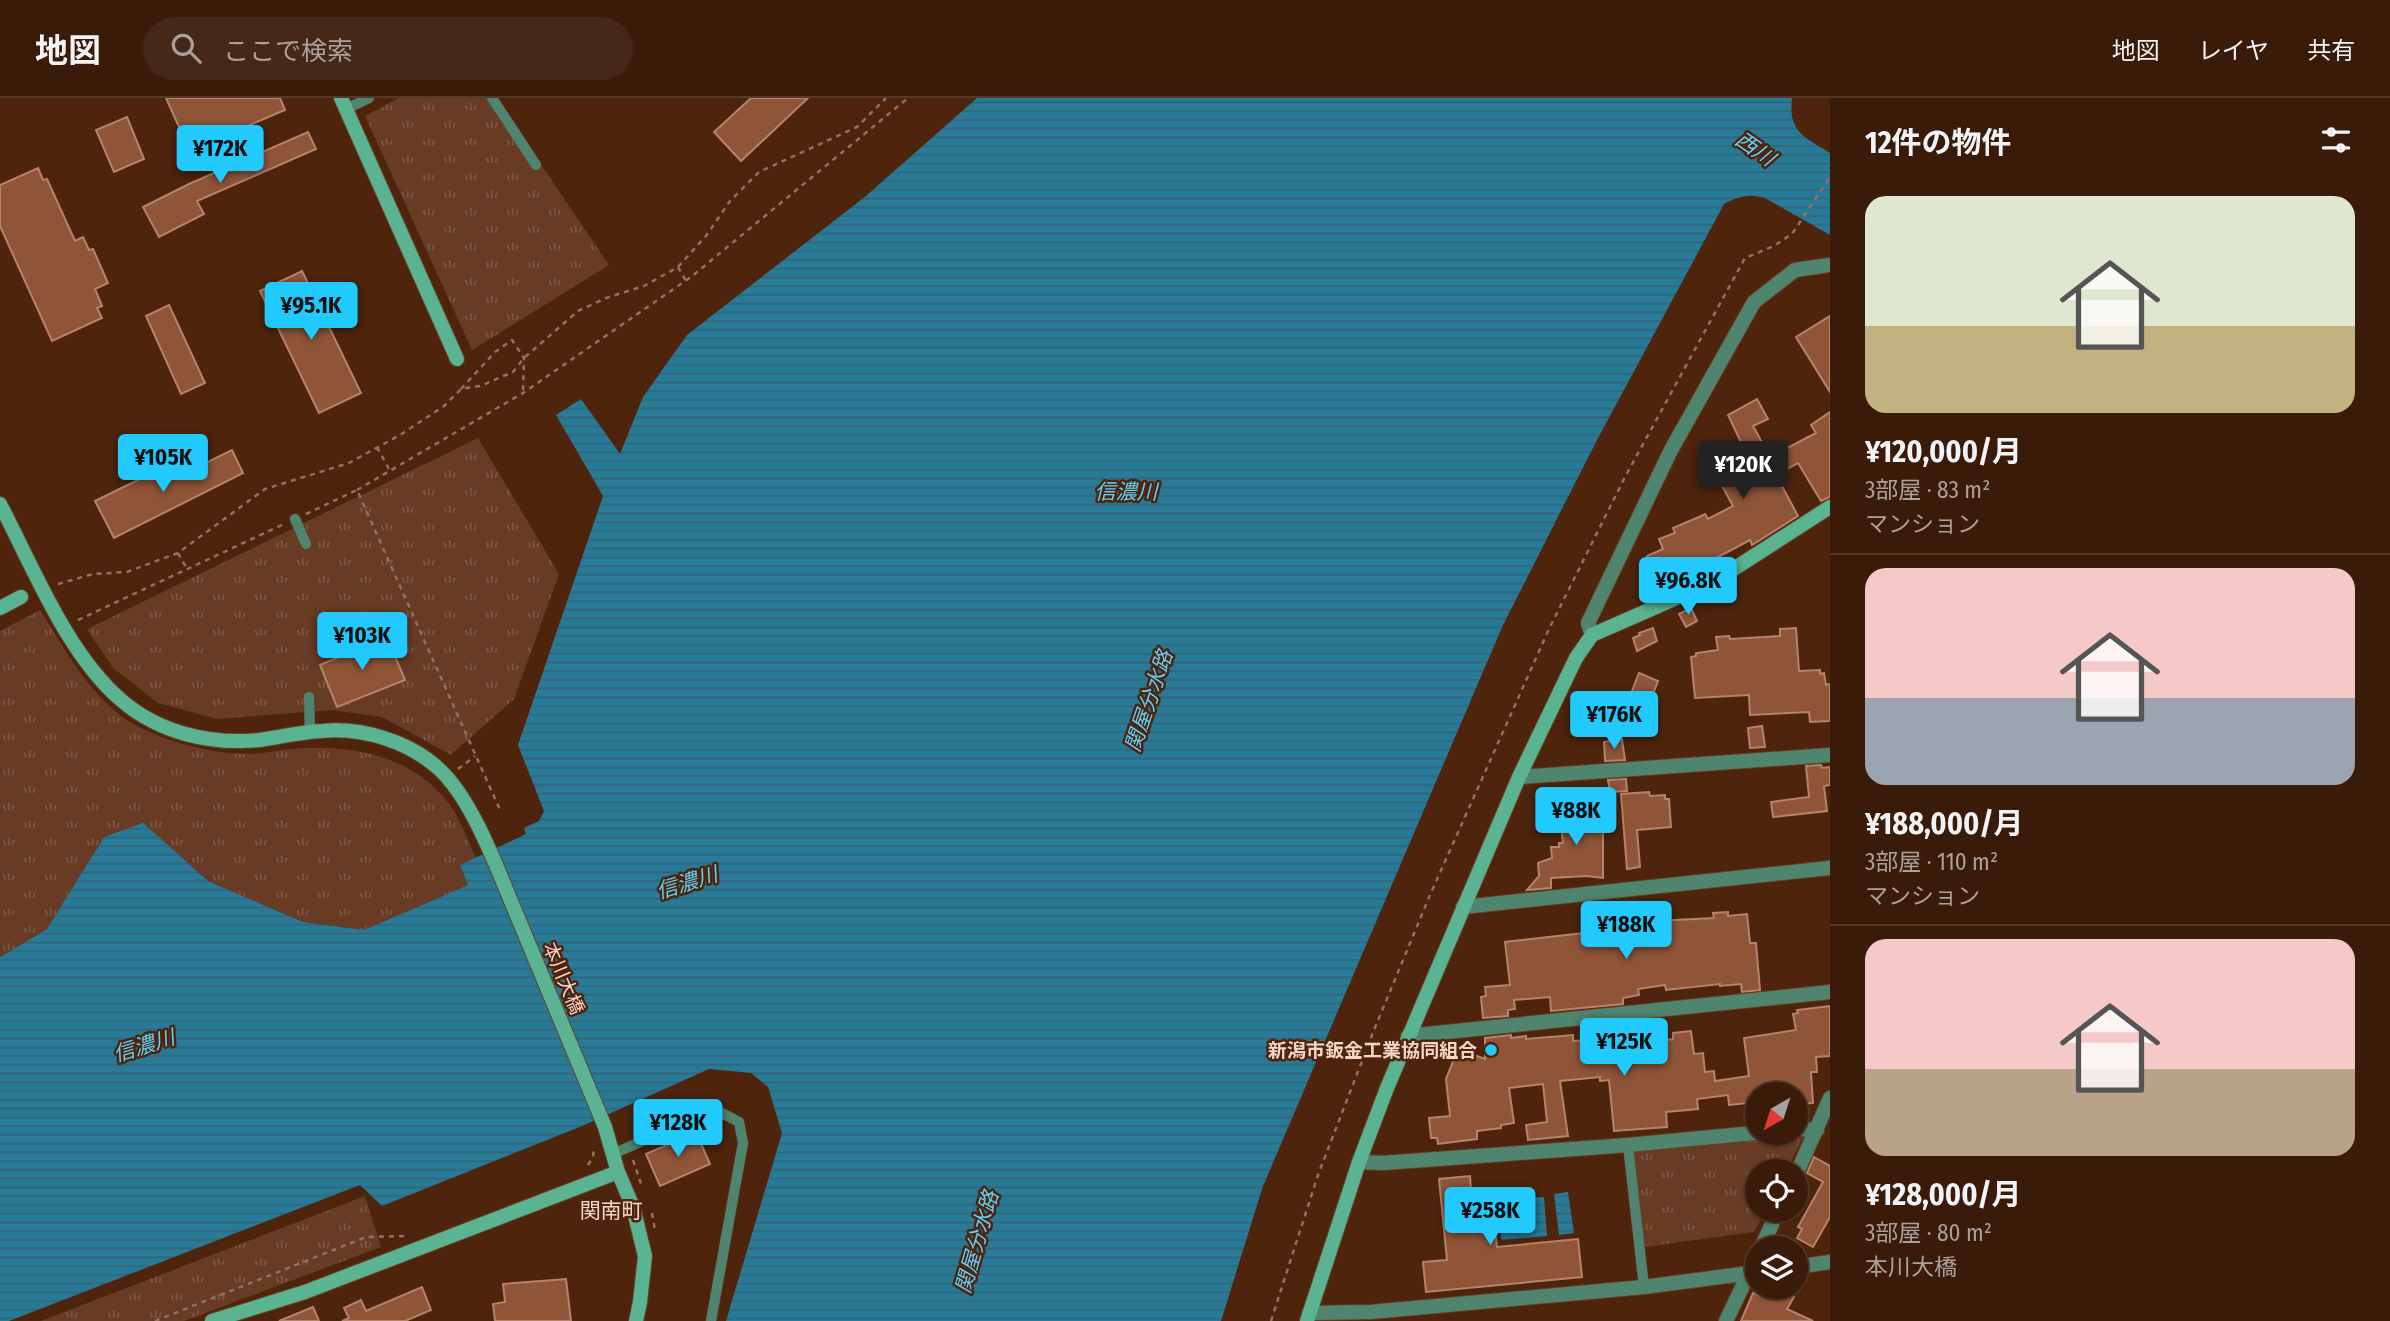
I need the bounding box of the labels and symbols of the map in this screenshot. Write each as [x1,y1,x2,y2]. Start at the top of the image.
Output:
pin: ¥172K [171,126,269,185]
water label: 西川 [1730,126,1781,173]
pin: ¥95.1K [254,282,368,342]
pin: ¥105K [114,434,212,494]
pin: ¥120K [1694,442,1792,501]
water label: 信濃川 [1095,479,1159,505]
pin: ¥96.8K [1631,558,1745,617]
pin: ¥103K [313,612,411,672]
water label: 関屋分水路 [1120,645,1179,755]
pin: ¥176K [1565,692,1663,751]
pin: ¥88K [1535,788,1617,847]
water label: 信濃川 [653,861,723,905]
pin: ¥188K [1577,902,1675,961]
street label: 本川大橋 [538,939,589,1018]
pin: ¥125K [1575,1018,1673,1078]
water label: 信濃川 [110,1024,180,1068]
place label: 新潟市鈑金工業協同組合 [1268,1039,1477,1062]
marker: 新潟市鈑金工業協同組合 [1483,1042,1499,1058]
north arrow [1745,1082,1808,1144]
pin: ¥128K [629,1100,727,1159]
water label: 関屋分水路 [950,1186,1005,1296]
pin: ¥258K [1441,1188,1539,1247]
district label: 関南町 [580,1198,643,1224]

